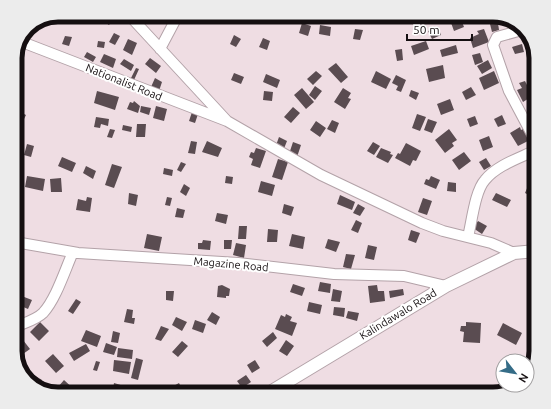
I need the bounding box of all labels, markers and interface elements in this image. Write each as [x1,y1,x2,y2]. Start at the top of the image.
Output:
scale bar [407,16,472,42]
text: 50 m [413,23,440,36]
street label: Nationalist Road [84,61,164,103]
street label: Magazine Road [193,255,269,273]
street label: Kalindawalo Road [357,286,439,342]
north arrow [495,353,535,393]
text: N [516,372,531,385]

